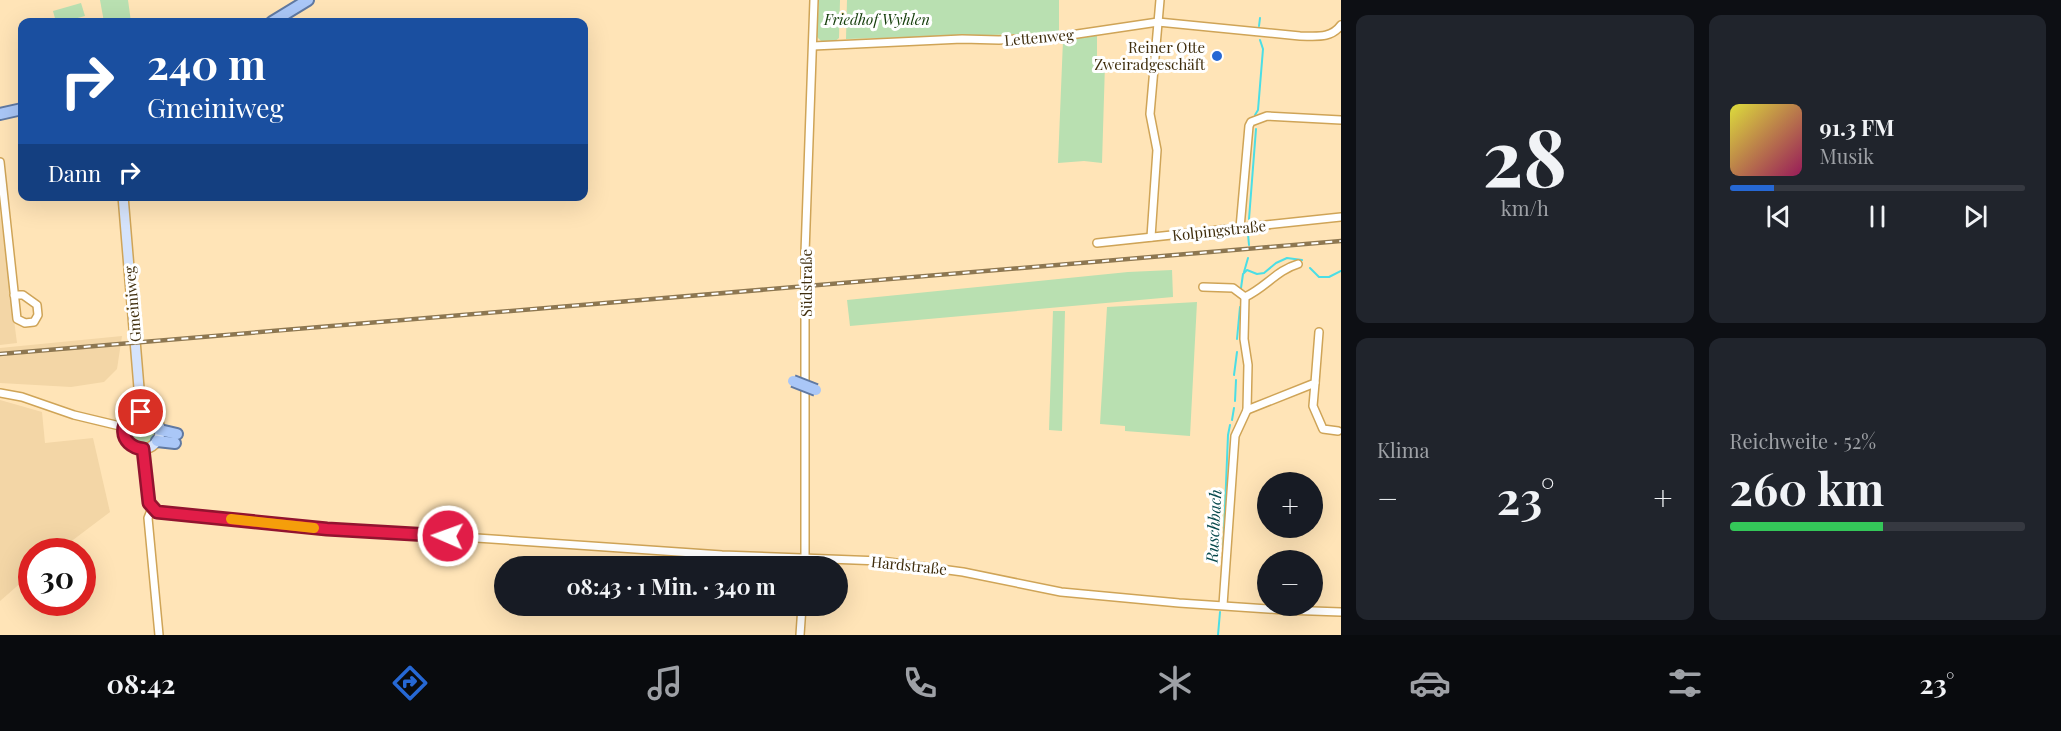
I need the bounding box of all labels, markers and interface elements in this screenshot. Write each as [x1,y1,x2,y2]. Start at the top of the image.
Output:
park label: Friedhof Wyhlen [823,9,930,29]
street label: Lettenweg [1003,24,1075,50]
text: 240 m [147,35,266,91]
place label: Reiner Otte Zweiradgeschäft [1094,37,1206,74]
icon: right [48,42,126,120]
marker: Reiner Otte Zweiradgeschäft [1210,49,1224,63]
text: Gmeiniweg [147,89,284,125]
text: 28 [1482,103,1567,207]
text: 91.3 FM [1820,112,1894,142]
text: Musik [1820,142,1874,169]
icon: right [113,156,146,189]
text: Dann [48,158,101,188]
text: km/h [1501,194,1549,221]
icon: previous [1762,200,1795,233]
icon: pause [1861,200,1894,233]
icon: next [1959,200,1992,233]
street label: Kolpingstraße [1171,215,1267,245]
street label: Südstraße [796,249,816,317]
street label: Gmeiniweg [119,265,145,343]
pin [115,386,166,437]
icon: arrive [124,395,157,428]
text: Reichweite · 52% [1730,427,1876,454]
text: Klima [1377,436,1429,463]
text: 260 km [1730,457,1884,517]
text: 23° [1497,466,1555,526]
map controls [1257,472,1323,616]
button: + [1257,472,1323,538]
text: − [1377,475,1398,519]
text: + [1653,475,1673,519]
water label: Ruschbach [1201,489,1225,564]
position arrow [416,504,480,568]
speed limit sign: 30 [18,538,96,616]
button: − [1257,550,1323,616]
street label: Hardstraße [870,551,948,579]
text: 08:43 · 1 Min. · 340 m [566,571,776,601]
icon: directions [389,662,431,704]
icon: music [644,662,686,704]
icon: phone [899,662,941,704]
icon: climate [1154,662,1196,704]
icon: car [1409,662,1451,704]
icon: filters [1664,662,1706,704]
text: 08:42 [107,665,175,701]
text: 23° [1919,665,1954,701]

